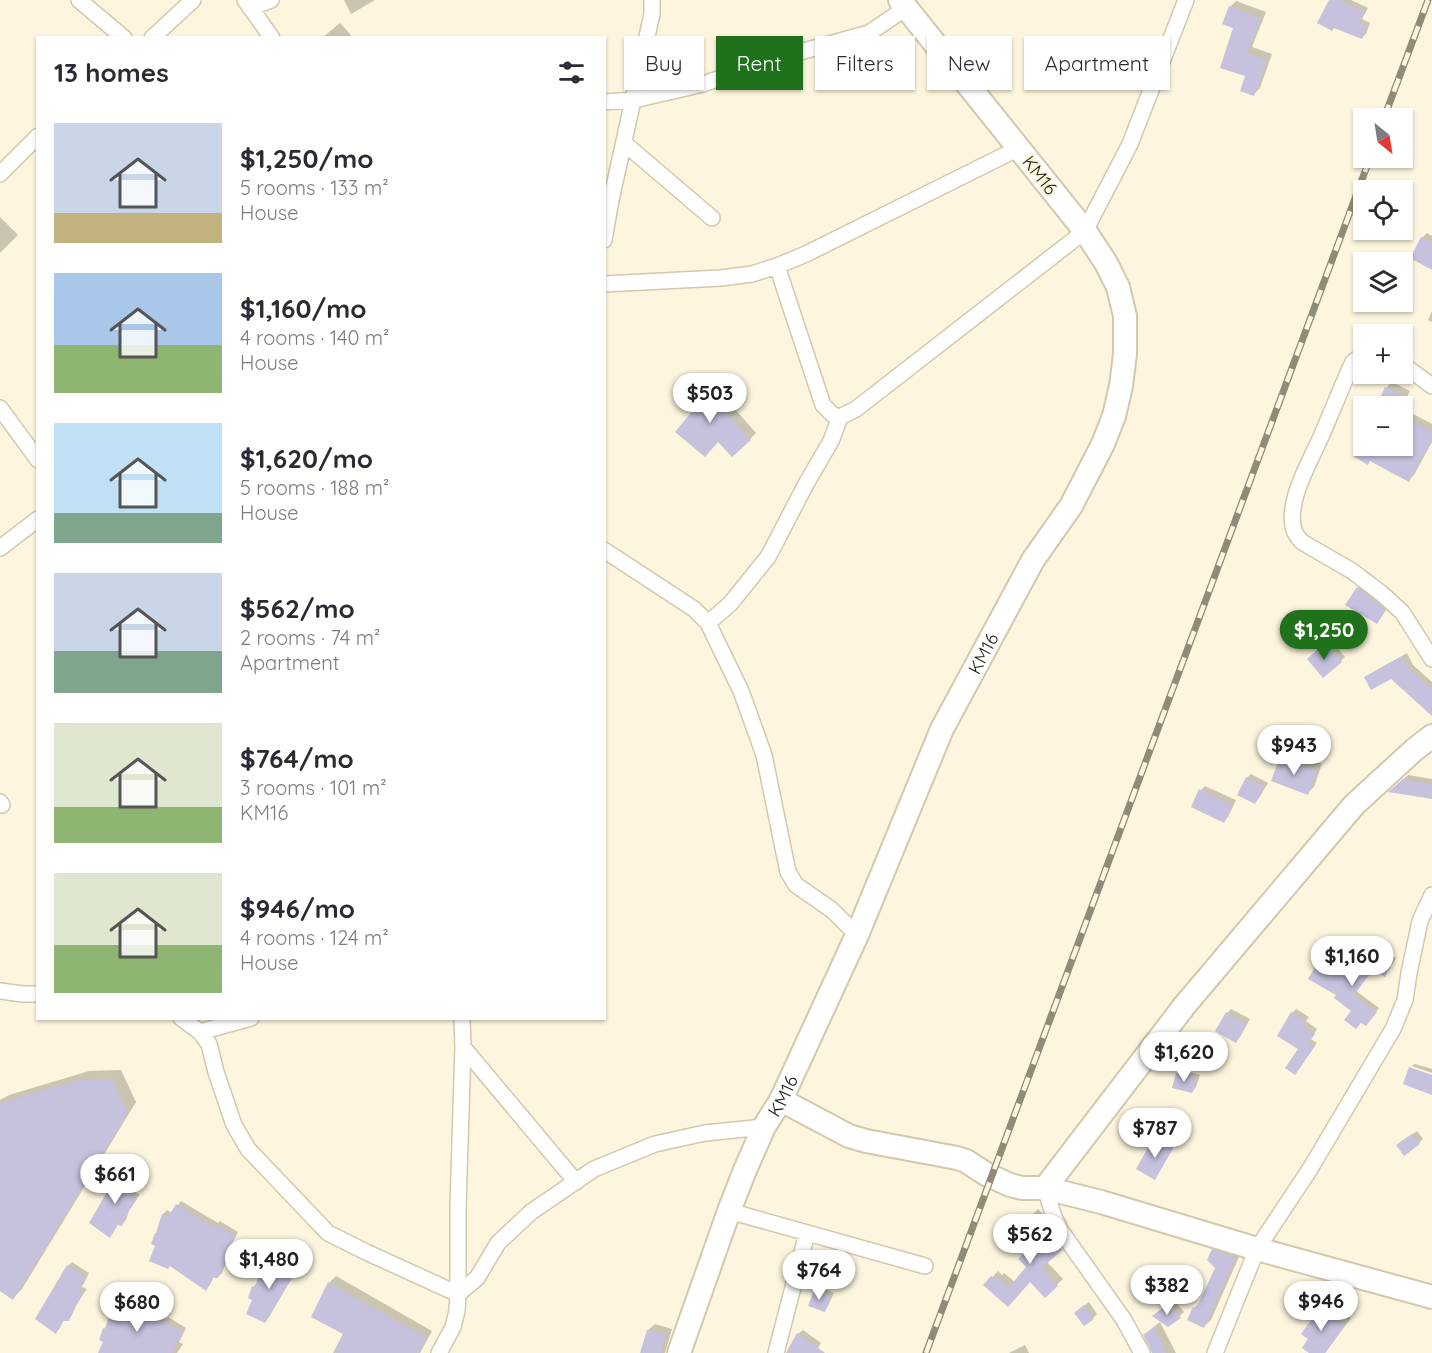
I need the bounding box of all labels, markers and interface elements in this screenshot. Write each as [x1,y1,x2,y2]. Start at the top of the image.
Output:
chip: Buy [624,36,704,90]
chip: Rent [716,36,803,90]
chip: Filters [815,36,915,90]
chip: New [927,36,1012,90]
chip: Apartment [1024,36,1170,90]
text: 13 homes [54,56,169,89]
icon: filters [555,56,588,89]
north arrow [1353,108,1413,168]
map controls [1353,108,1413,456]
text: $1,250/mo [240,142,373,175]
icon: home [102,147,174,219]
street label: KM16 [1018,151,1063,199]
text: 5 rooms · 133 m² [240,175,389,200]
button: locate [1353,180,1413,240]
text: House [240,200,299,225]
button: layers [1353,252,1413,312]
text: $1,160/mo [240,292,366,325]
icon: home [102,297,174,369]
button: + [1353,324,1413,384]
text: 4 rooms · 140 m² [240,325,389,350]
text: House [240,350,299,375]
pin: $503 [674,373,746,424]
text: $503 [687,380,733,405]
button: − [1353,396,1413,456]
text: $1,620/mo [240,442,373,475]
icon: home [102,447,174,519]
text: 5 rooms · 188 m² [240,475,389,500]
text: House [240,500,299,525]
text: $562/mo [240,592,355,625]
icon: home [102,597,174,669]
pin: $1,250 [1275,610,1373,661]
text: $1,250 [1294,617,1354,642]
text: 2 rooms · 74 m² [240,625,380,650]
street label: KM16 [962,628,1003,678]
text: Apartment [240,650,340,675]
pin: $943 [1258,725,1330,776]
text: $943 [1271,732,1317,757]
text: $764/mo [240,742,354,775]
icon: home [102,747,174,819]
text: 3 rooms · 101 m² [240,775,387,800]
text: KM16 [240,800,288,825]
text: $946/mo [240,892,355,925]
icon: home [102,897,174,969]
text: 4 rooms · 124 m² [240,925,389,950]
pin: $1,160 [1303,936,1401,987]
text: $1,160 [1325,943,1379,968]
text: House [240,950,299,975]
pin: $1,620 [1135,1032,1233,1083]
text: $1,620 [1154,1039,1214,1064]
street label: KM16 [762,1071,803,1121]
pin: $787 [1119,1108,1191,1159]
text: $787 [1133,1115,1177,1140]
pin: $661 [79,1154,151,1205]
text: $661 [94,1161,136,1186]
pin: $562 [994,1214,1066,1265]
text: $562 [1007,1221,1053,1246]
pin: $1,480 [220,1239,318,1290]
text: $1,480 [239,1246,299,1271]
pin: $764 [783,1250,855,1301]
text: $764 [796,1257,842,1282]
pin: $382 [1131,1265,1203,1316]
text: $382 [1144,1272,1190,1297]
pin: $946 [1285,1281,1357,1332]
pin: $680 [101,1282,173,1333]
text: $946 [1298,1288,1344,1313]
text: $680 [114,1289,160,1314]

